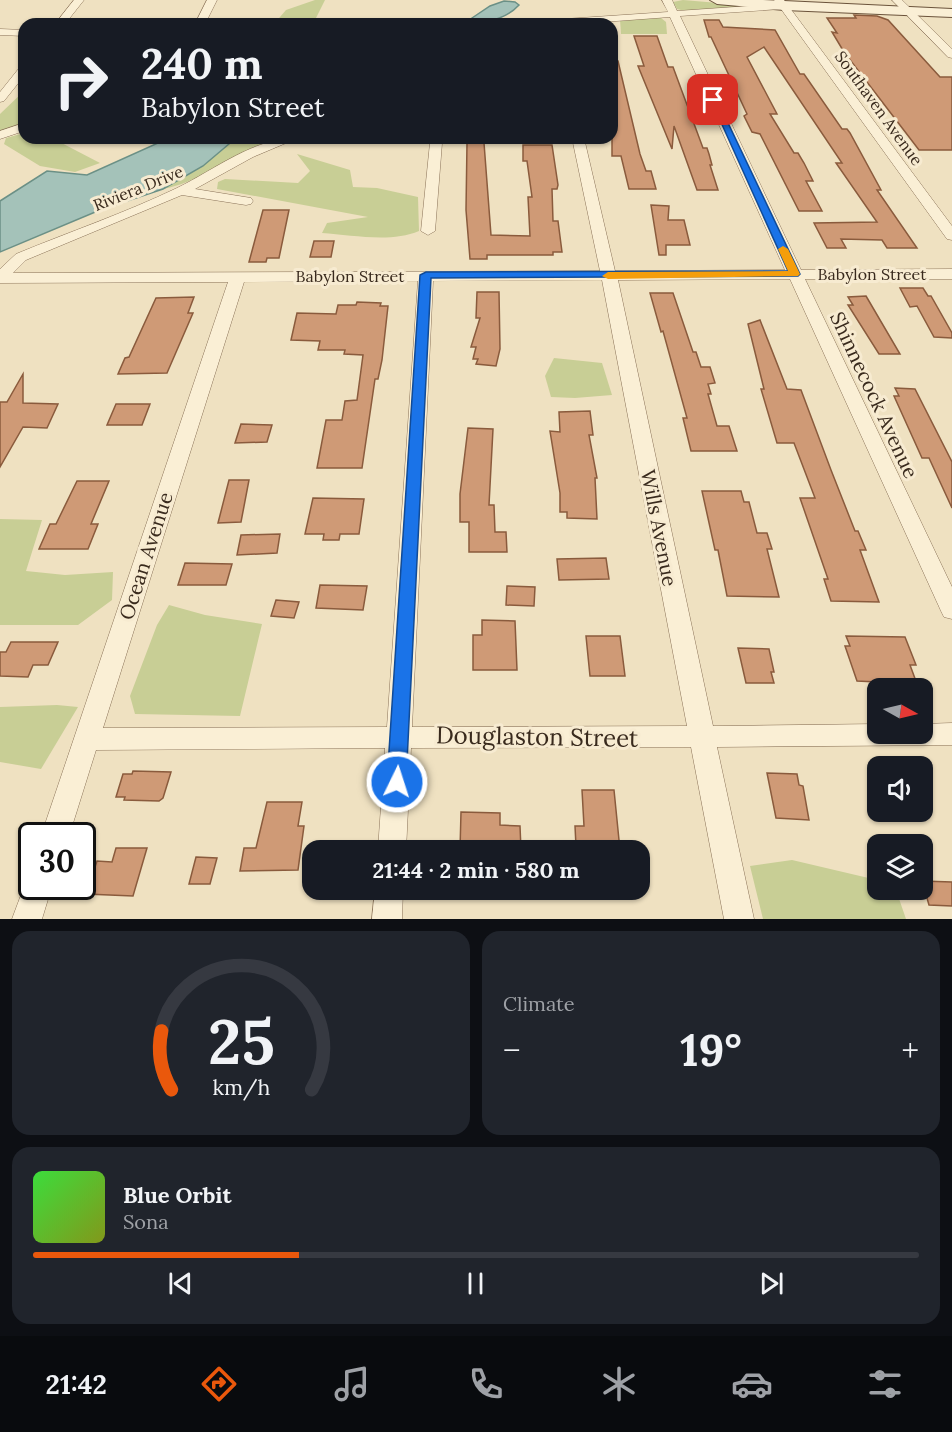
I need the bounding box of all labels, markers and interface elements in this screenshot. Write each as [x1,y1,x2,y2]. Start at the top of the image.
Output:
text: 240 m [141,37,263,91]
icon: right [42,42,120,120]
street label: Southaven Avenue [831,47,927,169]
pin [687,74,738,125]
icon: arrive [696,83,729,116]
text: Babylon Street [141,90,325,124]
street label: Riviera Drive [90,161,186,215]
street label: Babylon Street [818,264,927,284]
street label: Babylon Street [296,266,405,286]
street label: Shinnecock Avenue [825,308,924,482]
street label: Wills Avenue [636,467,683,589]
street label: Ocean Avenue [113,489,178,623]
north arrow [867,678,933,744]
map controls [867,678,933,900]
street label: Douglaston Street [436,719,639,754]
position arrow [365,750,429,814]
button: sound [867,756,933,822]
speed limit sign: 30 [18,822,96,900]
button: layers [867,834,933,900]
text: 21:44 · 2 min · 580 m [373,856,580,884]
text: Climate [503,991,575,1016]
text: 25 [208,1001,274,1081]
text: 19° [680,1021,742,1078]
text: − [503,1029,521,1071]
text: + [901,1029,919,1071]
text: km/h [212,1073,270,1101]
text: Blue Orbit [123,1181,231,1209]
text: Sona [123,1209,169,1234]
icon: previous [164,1267,197,1300]
icon: pause [459,1267,492,1300]
icon: next [755,1267,788,1300]
icon: directions [198,1363,240,1405]
icon: music [331,1363,373,1405]
icon: phone [465,1363,507,1405]
icon: climate [598,1363,640,1405]
icon: car [731,1363,773,1405]
icon: filters [864,1363,906,1405]
text: 21:42 [46,1367,107,1401]

